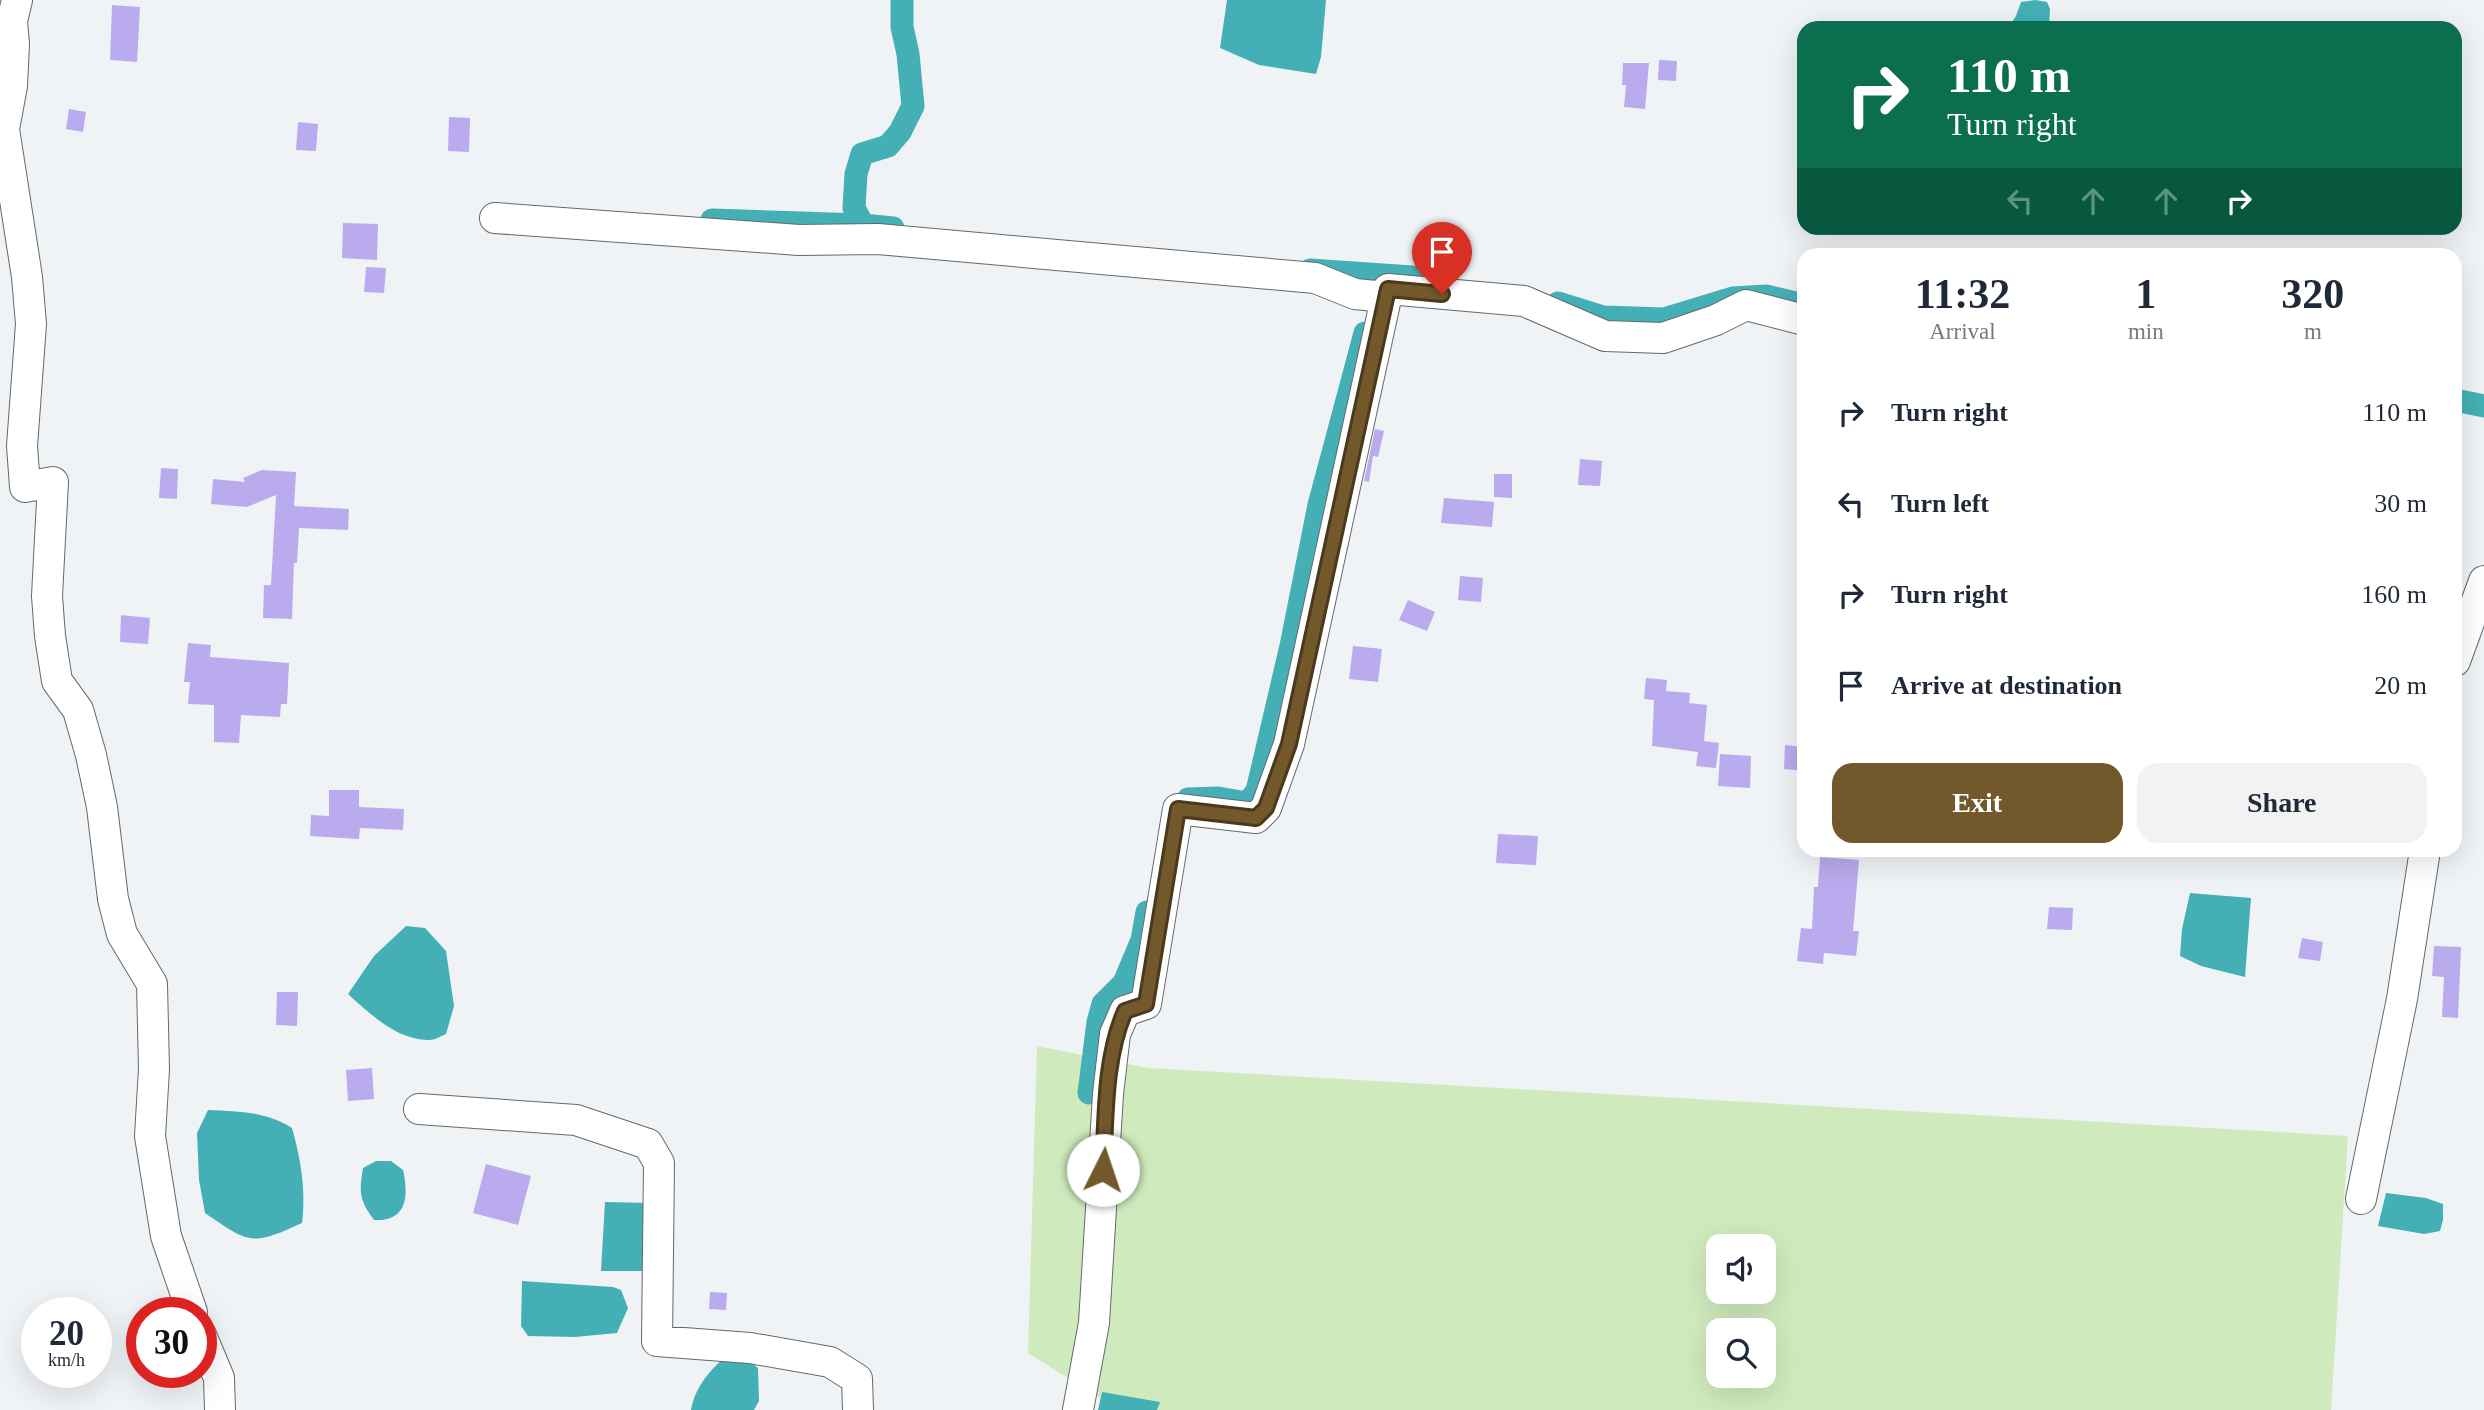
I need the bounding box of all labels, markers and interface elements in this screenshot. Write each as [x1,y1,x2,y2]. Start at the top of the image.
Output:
text: 110 m [1947,48,2071,103]
icon: right [1832,49,1923,140]
text: Turn right [1947,106,2077,142]
icon: left [2001,182,2039,220]
icon: ahead [2074,182,2112,220]
icon: ahead [2147,182,2185,220]
icon: right [2220,182,2258,220]
pin [1412,222,1472,294]
icon: arrive [1423,233,1461,271]
text: 11:32 [1915,271,2010,317]
text: 1 [2135,271,2156,317]
text: 320 [2281,271,2344,317]
text: Arrival [1929,319,1996,344]
text: min [2128,319,2164,344]
text: m [2304,319,2322,344]
icon: right [1832,394,1870,432]
text: Turn right [1891,398,2008,427]
text: 110 m [2362,398,2427,427]
icon: left [1832,485,1870,523]
text: Turn left [1891,489,1989,518]
text: 30 m [2374,489,2427,518]
icon: right [1832,576,1870,614]
text: Turn right [1891,580,2008,609]
text: 160 m [2361,580,2427,609]
icon: arrive [1832,667,1870,705]
text: Arrive at destination [1891,671,2122,700]
text: 20 m [2374,671,2427,700]
button: Exit [1832,763,2123,843]
button: Share [2137,763,2427,843]
position arrow [1066,1133,1140,1207]
map controls [1706,1234,1776,1388]
button: sound [1706,1234,1776,1304]
speed limit sign: 30 [126,1297,217,1388]
text: 20 [49,1314,84,1353]
button: search [1706,1318,1776,1388]
text: km/h [48,1350,85,1370]

